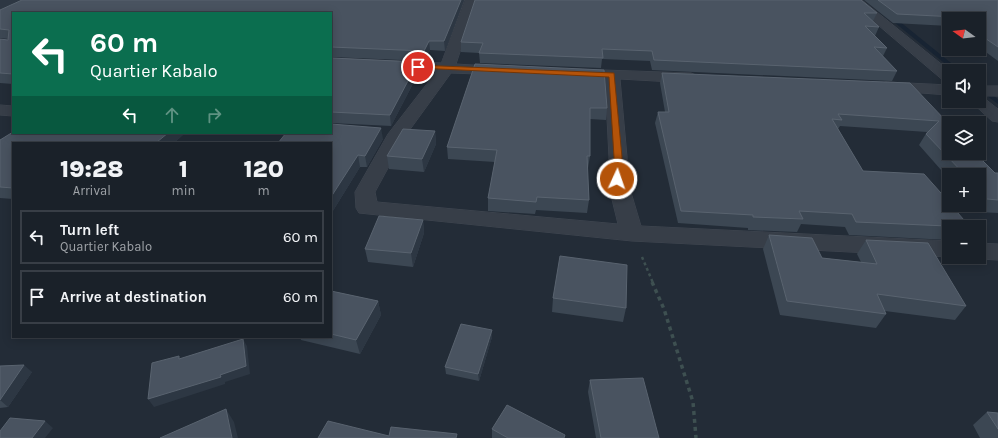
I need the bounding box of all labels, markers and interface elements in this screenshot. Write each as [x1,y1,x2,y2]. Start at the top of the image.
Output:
north arrow [942,12,986,56]
map controls [942,12,986,264]
text: 60 m [90,26,158,59]
icon: left [24,28,76,80]
pin [401,50,435,84]
icon: arrive [407,56,429,78]
text: Quartier Kabalo [90,60,218,82]
button: sound [942,64,986,108]
icon: left [119,104,141,126]
icon: ahead [161,104,183,126]
icon: right [203,104,225,126]
button: layers [942,116,986,160]
text: 19:28 [60,155,124,183]
text: 1 [179,155,188,183]
text: 120 [243,155,284,183]
position arrow [596,158,638,200]
button: + [942,168,986,212]
text: Arrival [73,183,111,198]
text: min [172,183,195,198]
text: m [258,183,270,198]
button: − [942,220,986,264]
text: Turn left [60,221,119,239]
icon: left [26,226,48,248]
text: 60 m [283,228,318,246]
text: Quartier Kabalo [60,239,152,254]
icon: arrive [26,286,48,308]
text: Arrive at destination [60,288,207,306]
text: 60 m [283,288,318,306]

